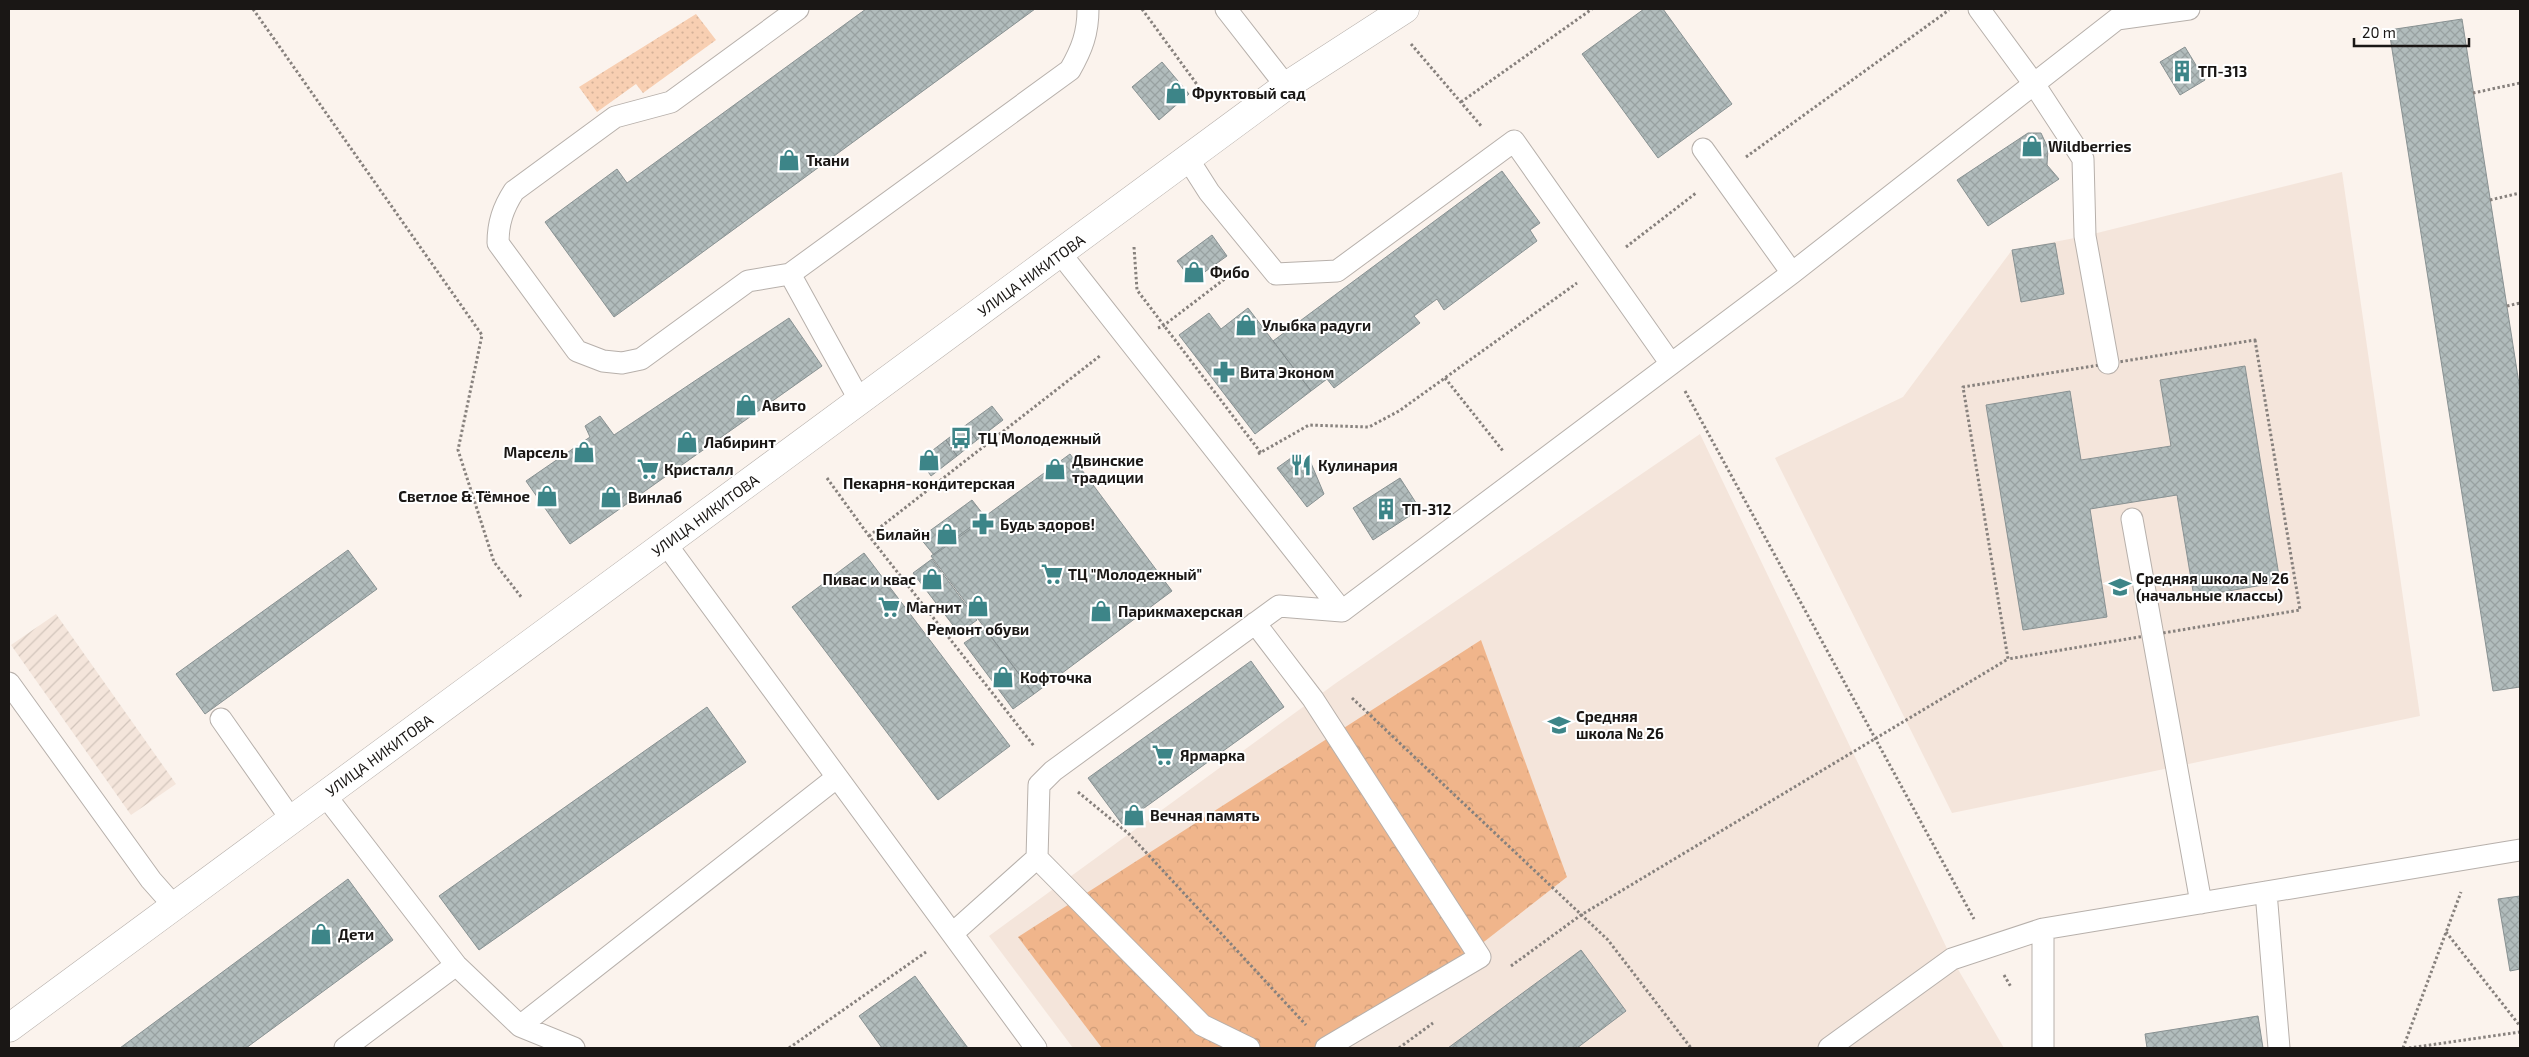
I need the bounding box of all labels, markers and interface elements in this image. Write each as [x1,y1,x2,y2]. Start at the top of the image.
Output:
scale bar [2354,15,2469,47]
text: 20 m [2362,23,2396,41]
building icon: ТП-313 [2169,58,2195,84]
place label: ТП-313 [2198,62,2247,80]
shop icon: Фруктовый сад [1163,80,1189,106]
place label: Фруктовый сад [1192,84,1306,102]
shop icon: Wildberries [2019,133,2045,159]
place label: Wildberries [2048,137,2131,155]
shop icon: Ткани [776,147,802,173]
place label: Ткани [806,151,849,169]
street label: УЛИЦА НИКИТОВА [974,230,1089,320]
shop icon: Фибо [1181,259,1207,285]
place label: Фибо [1210,263,1250,281]
shop icon: Улыбка радуги [1233,312,1259,338]
place label: Улыбка радуги [1262,316,1371,334]
pharmacy icon: Вита Эконом [1211,359,1237,385]
place label: Вита Эконом [1240,363,1334,381]
shop icon: Авито [733,392,759,418]
place label: Авито [762,396,806,414]
bus stop icon: ТЦ Молодежный [948,425,974,451]
shop icon: Лабиринт [674,429,700,455]
place label: ТЦ Молодежный [978,429,1101,447]
place label: Лабиринт [704,433,776,451]
shop icon: Марсель [571,439,597,465]
place label: Марсель [504,443,568,461]
shop icon: Пекарня-кондитерская [916,447,942,473]
place label: Двинские традиции [1072,451,1144,486]
restaurant icon: Кулинария [1288,452,1314,478]
supermarket icon: Кристалл [635,456,661,482]
shop icon: Двинские традиции [1042,456,1068,482]
place label: Кулинария [1318,456,1398,474]
place label: Кристалл [664,460,734,478]
street label: УЛИЦА НИКИТОВА [648,470,763,560]
place label: Пекарня-кондитерская [843,474,1015,492]
shop icon: Светлое & Тёмное [534,483,560,509]
shop icon: Винлаб [598,484,624,510]
place label: Светлое & Тёмное [398,487,530,505]
place label: Винлаб [628,488,682,506]
building icon: ТП-312 [1373,496,1399,522]
place label: ТП-312 [1402,500,1452,518]
pharmacy icon: Будь здоров! [970,511,996,537]
place label: Будь здоров! [1000,515,1095,533]
shop icon: Билайн [934,521,960,547]
place label: Билайн [876,525,930,543]
supermarket icon: ТЦ "Молодежный" [1039,561,1065,587]
place label: ТЦ "Молодежный" [1068,565,1202,583]
shop icon: Пивас и квас [919,566,945,592]
place label: Средняя школа № 26 (начальные классы) [2136,569,2289,604]
place label: Пивас и квас [823,570,916,588]
school or university icon: Средняя школа № 26 (начальные классы) [2107,574,2133,600]
shop icon: Ремонт обуви [965,593,991,619]
supermarket icon: Магнит [876,594,902,620]
place label: Магнит [906,598,962,616]
shop icon: Парикмахерская [1088,598,1114,624]
place label: Парикмахерская [1118,602,1243,620]
place label: Ремонт обуви [927,620,1029,638]
shop icon: Кофточка [990,664,1016,690]
place label: Кофточка [1020,668,1092,686]
place label: Средняя школа № 26 [1576,707,1664,742]
street label: УЛИЦА НИКИТОВА [322,710,437,800]
school or university icon: Средняя школа № 26 [1546,712,1572,738]
supermarket icon: Ярмарка [1150,742,1176,768]
place label: Ярмарка [1180,746,1245,764]
shop icon: Вечная память [1121,802,1147,828]
place label: Вечная память [1150,806,1260,824]
shop icon: Дети [308,921,334,947]
place label: Дети [338,925,374,943]

